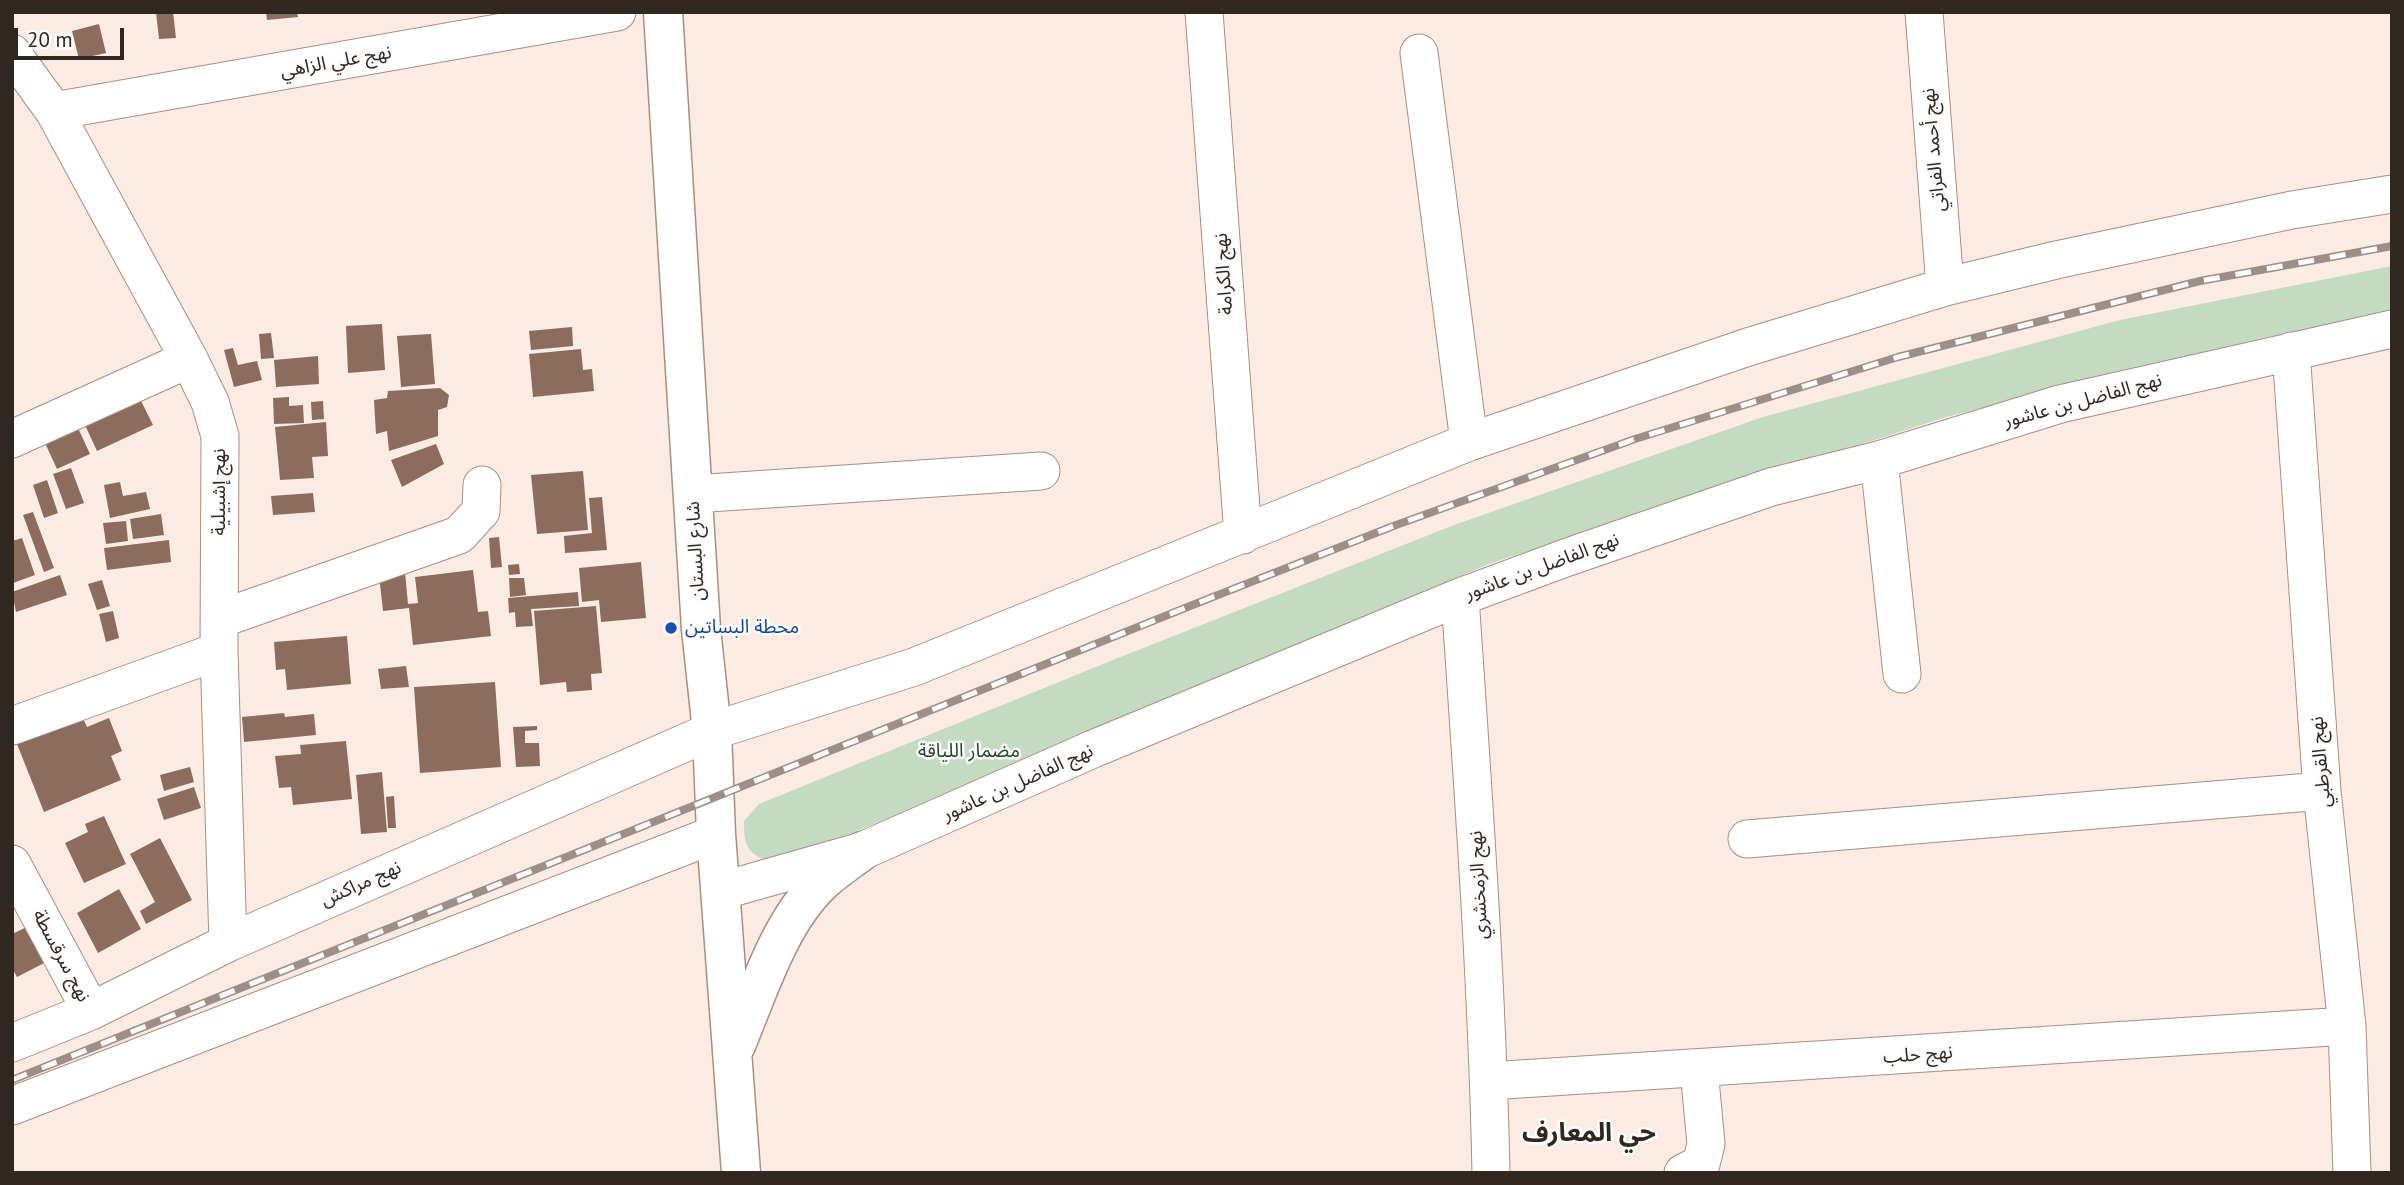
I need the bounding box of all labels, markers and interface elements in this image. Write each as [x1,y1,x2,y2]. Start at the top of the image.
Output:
scale bar [18,14,128,58]
text: 20 m [27,26,73,53]
street label: نهج علي الزاهي [279,41,393,83]
street label: نهج أحمد الفراتي [1917,87,1951,213]
street label: نهج الكرامة [1210,232,1238,316]
street label: نهج الفاضل بن عاشور [2002,369,2164,433]
street label: نهج إشبيلية [209,448,231,536]
street label: شارع البستان [682,501,710,601]
street label: نهج الفاضل بن عاشور [1462,528,1622,606]
place label: محطة البساتين [685,617,799,639]
marker: محطة البساتين [663,620,679,636]
street label: نهج القرطبي [2306,716,2336,808]
street label: نهج الفاضل بن عاشور [939,740,1097,826]
park label: مضمار اللياقة [918,741,1020,763]
street label: نهج الزمخشري [1465,830,1493,940]
street label: نهج مراكش [317,856,405,912]
street label: نهج سرقسطة [27,906,95,1006]
street label: نهج حلب [1882,1041,1954,1069]
district label: حي المعارف [1522,1118,1656,1150]

